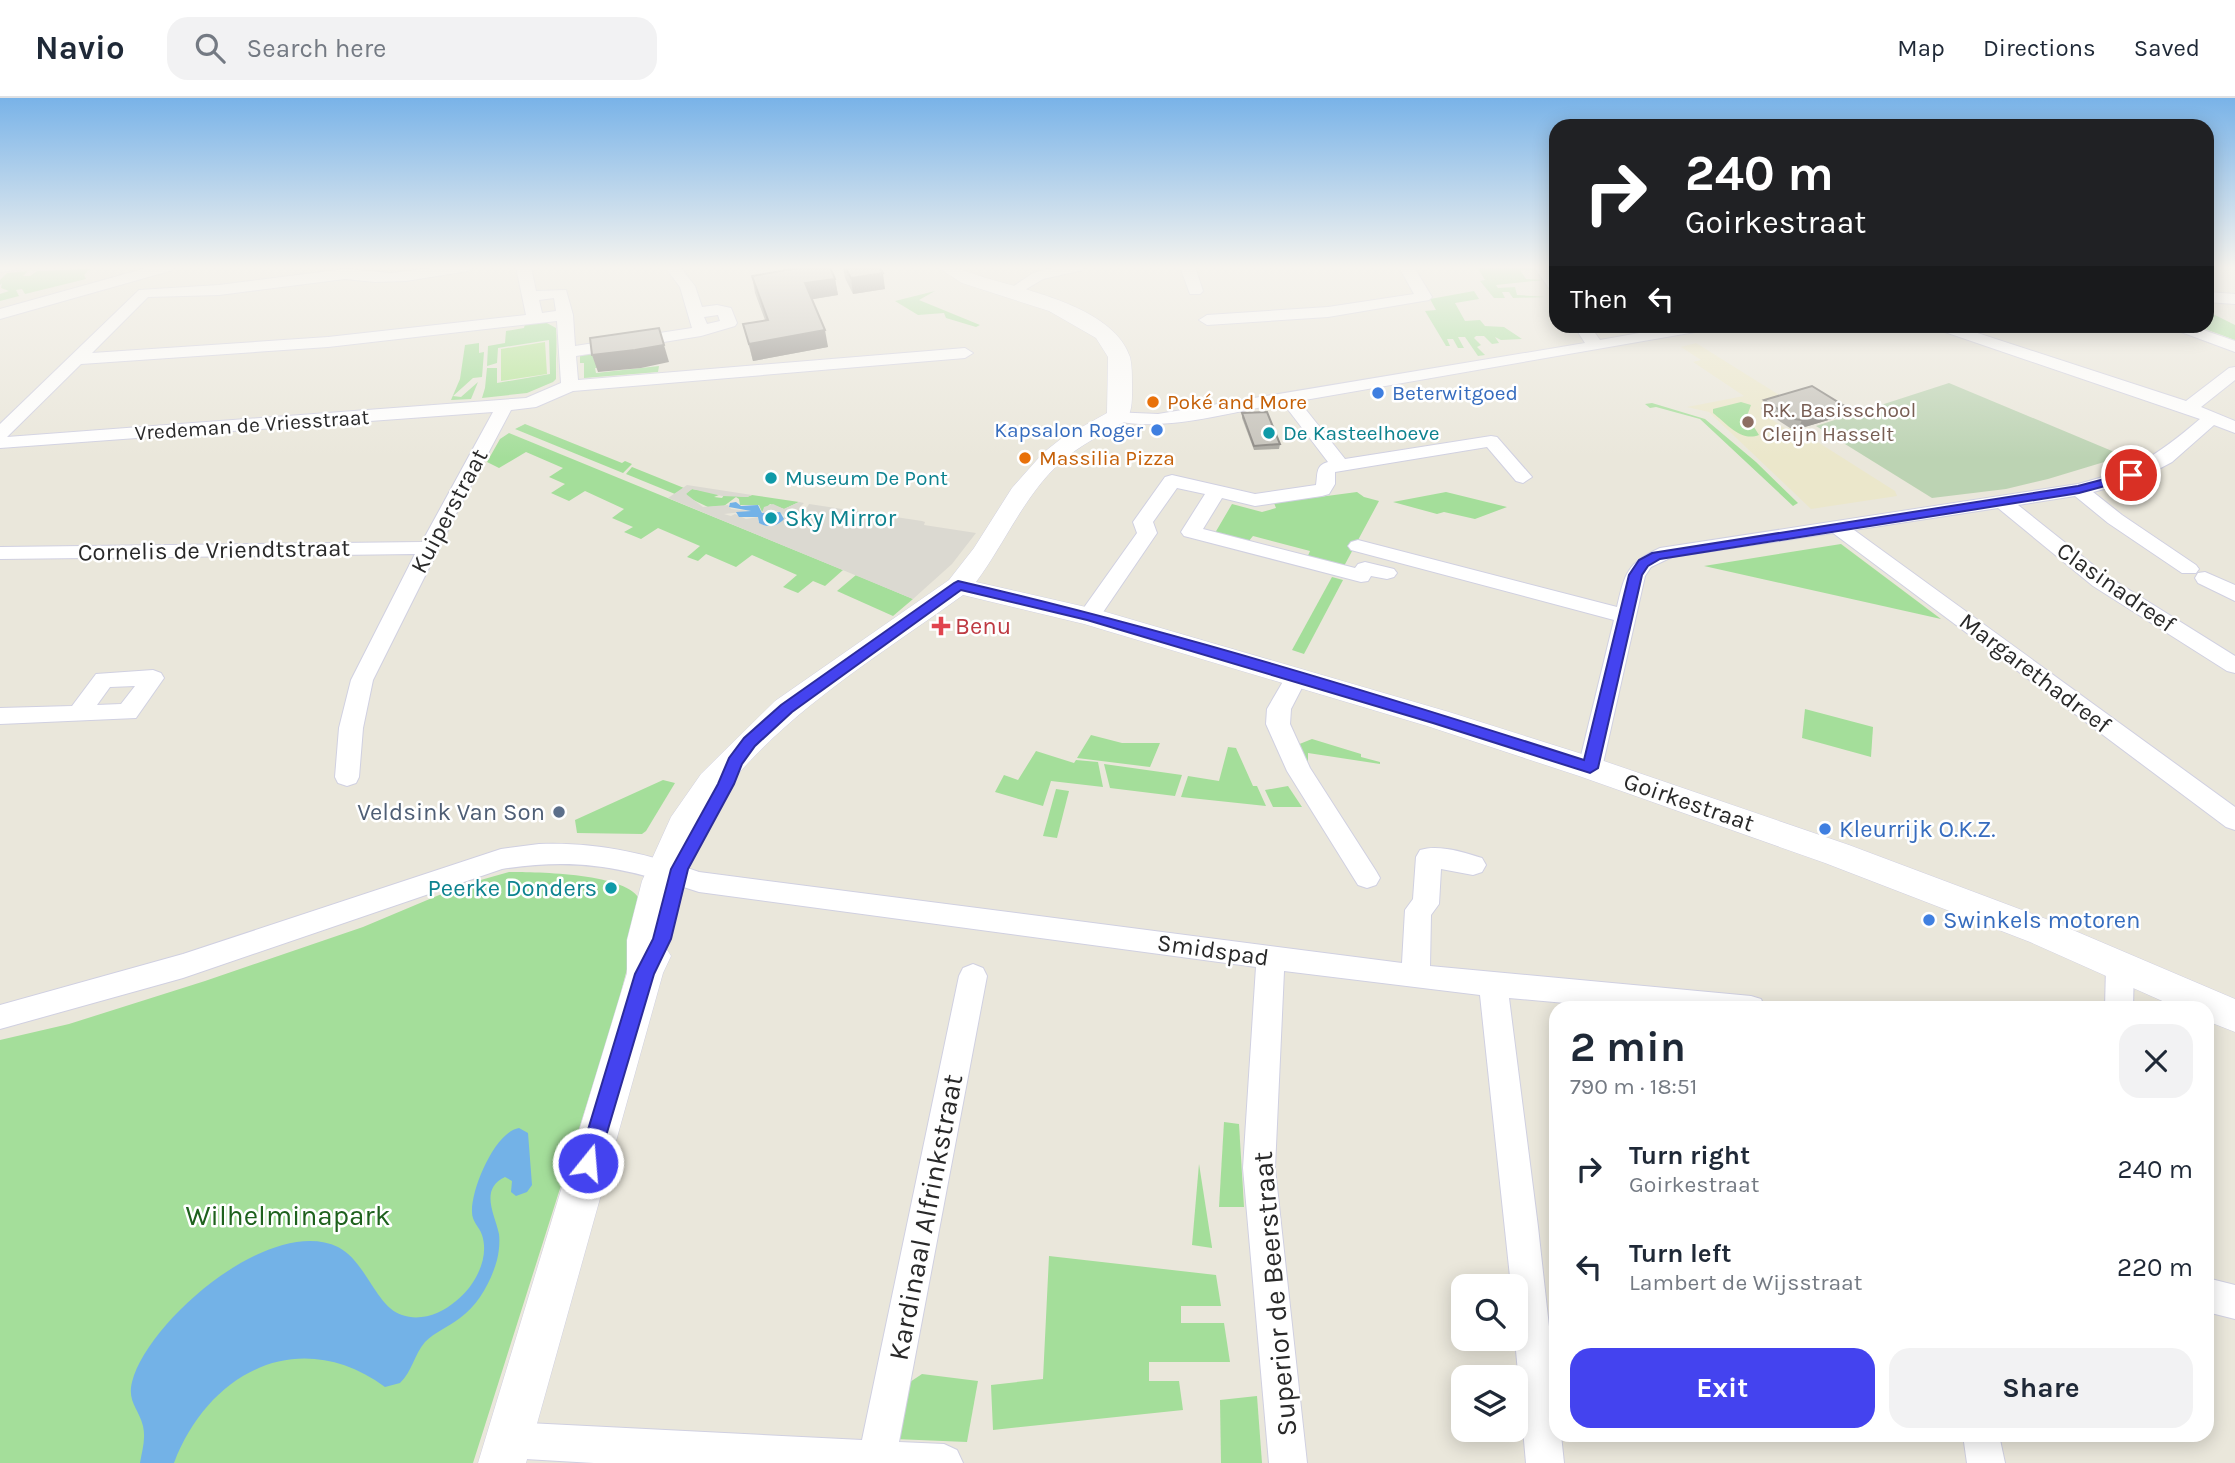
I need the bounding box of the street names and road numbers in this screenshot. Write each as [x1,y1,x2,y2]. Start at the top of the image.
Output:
street label: Vredeman de Vriesstraat [134,405,370,445]
street label: Kuiperstraat [404,444,494,578]
street label: Cornelis de Vriendtstraat [78,534,350,566]
street label: Clasinadreef [2051,536,2181,638]
street label: Margarethadreef [1954,607,2117,739]
street label: Goirkestraat [1620,767,1758,837]
street label: Smidspad [1155,928,1271,972]
street label: Kardinaal Alfrinkstraat [882,1071,969,1363]
street label: Superior de Beerstraat [1246,1150,1303,1438]

